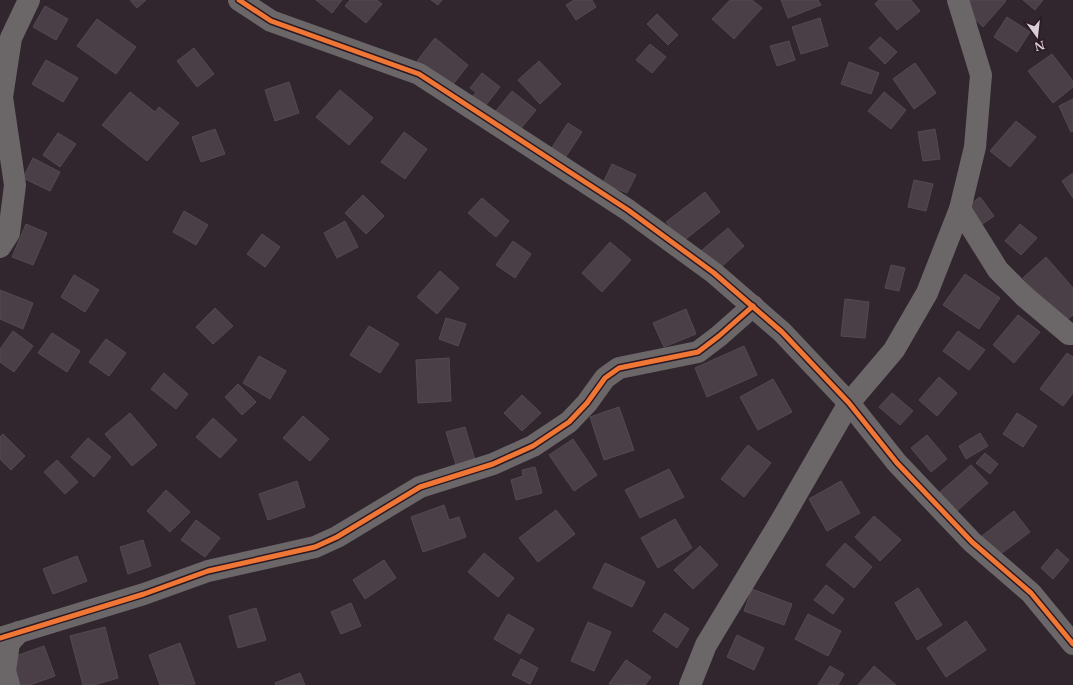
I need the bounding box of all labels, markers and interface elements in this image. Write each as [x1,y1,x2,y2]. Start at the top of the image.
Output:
north arrow [1017,16,1057,56]
text: N [1032,38,1046,54]

